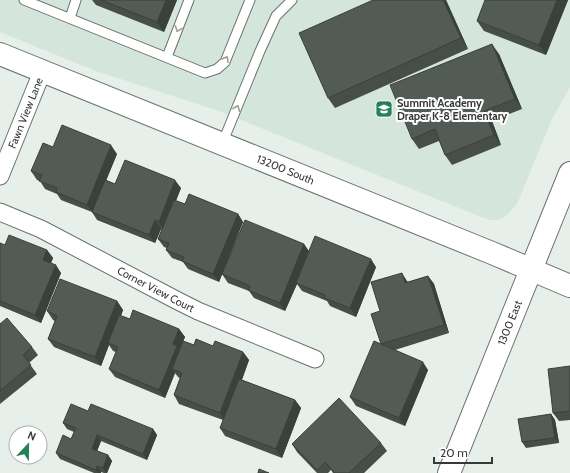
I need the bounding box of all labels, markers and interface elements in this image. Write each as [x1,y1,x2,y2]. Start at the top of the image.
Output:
one-way arrow [175,25,183,32]
one-way arrow [221,56,228,63]
street label: Fawn View Lane [5,75,46,150]
place label: Summit Academy Draper K-8 Elementary [397,96,507,123]
school or university icon: Summit Academy Draper K-8 Elementary [374,99,394,119]
one-way arrow [232,105,240,112]
street label: 13200 South [255,152,317,187]
street label: Corner View Court [115,263,197,315]
street label: 1300 East [494,298,525,347]
north arrow [8,425,48,465]
text: N [26,428,38,444]
scale bar [434,439,492,465]
text: 20 m [440,445,468,460]

